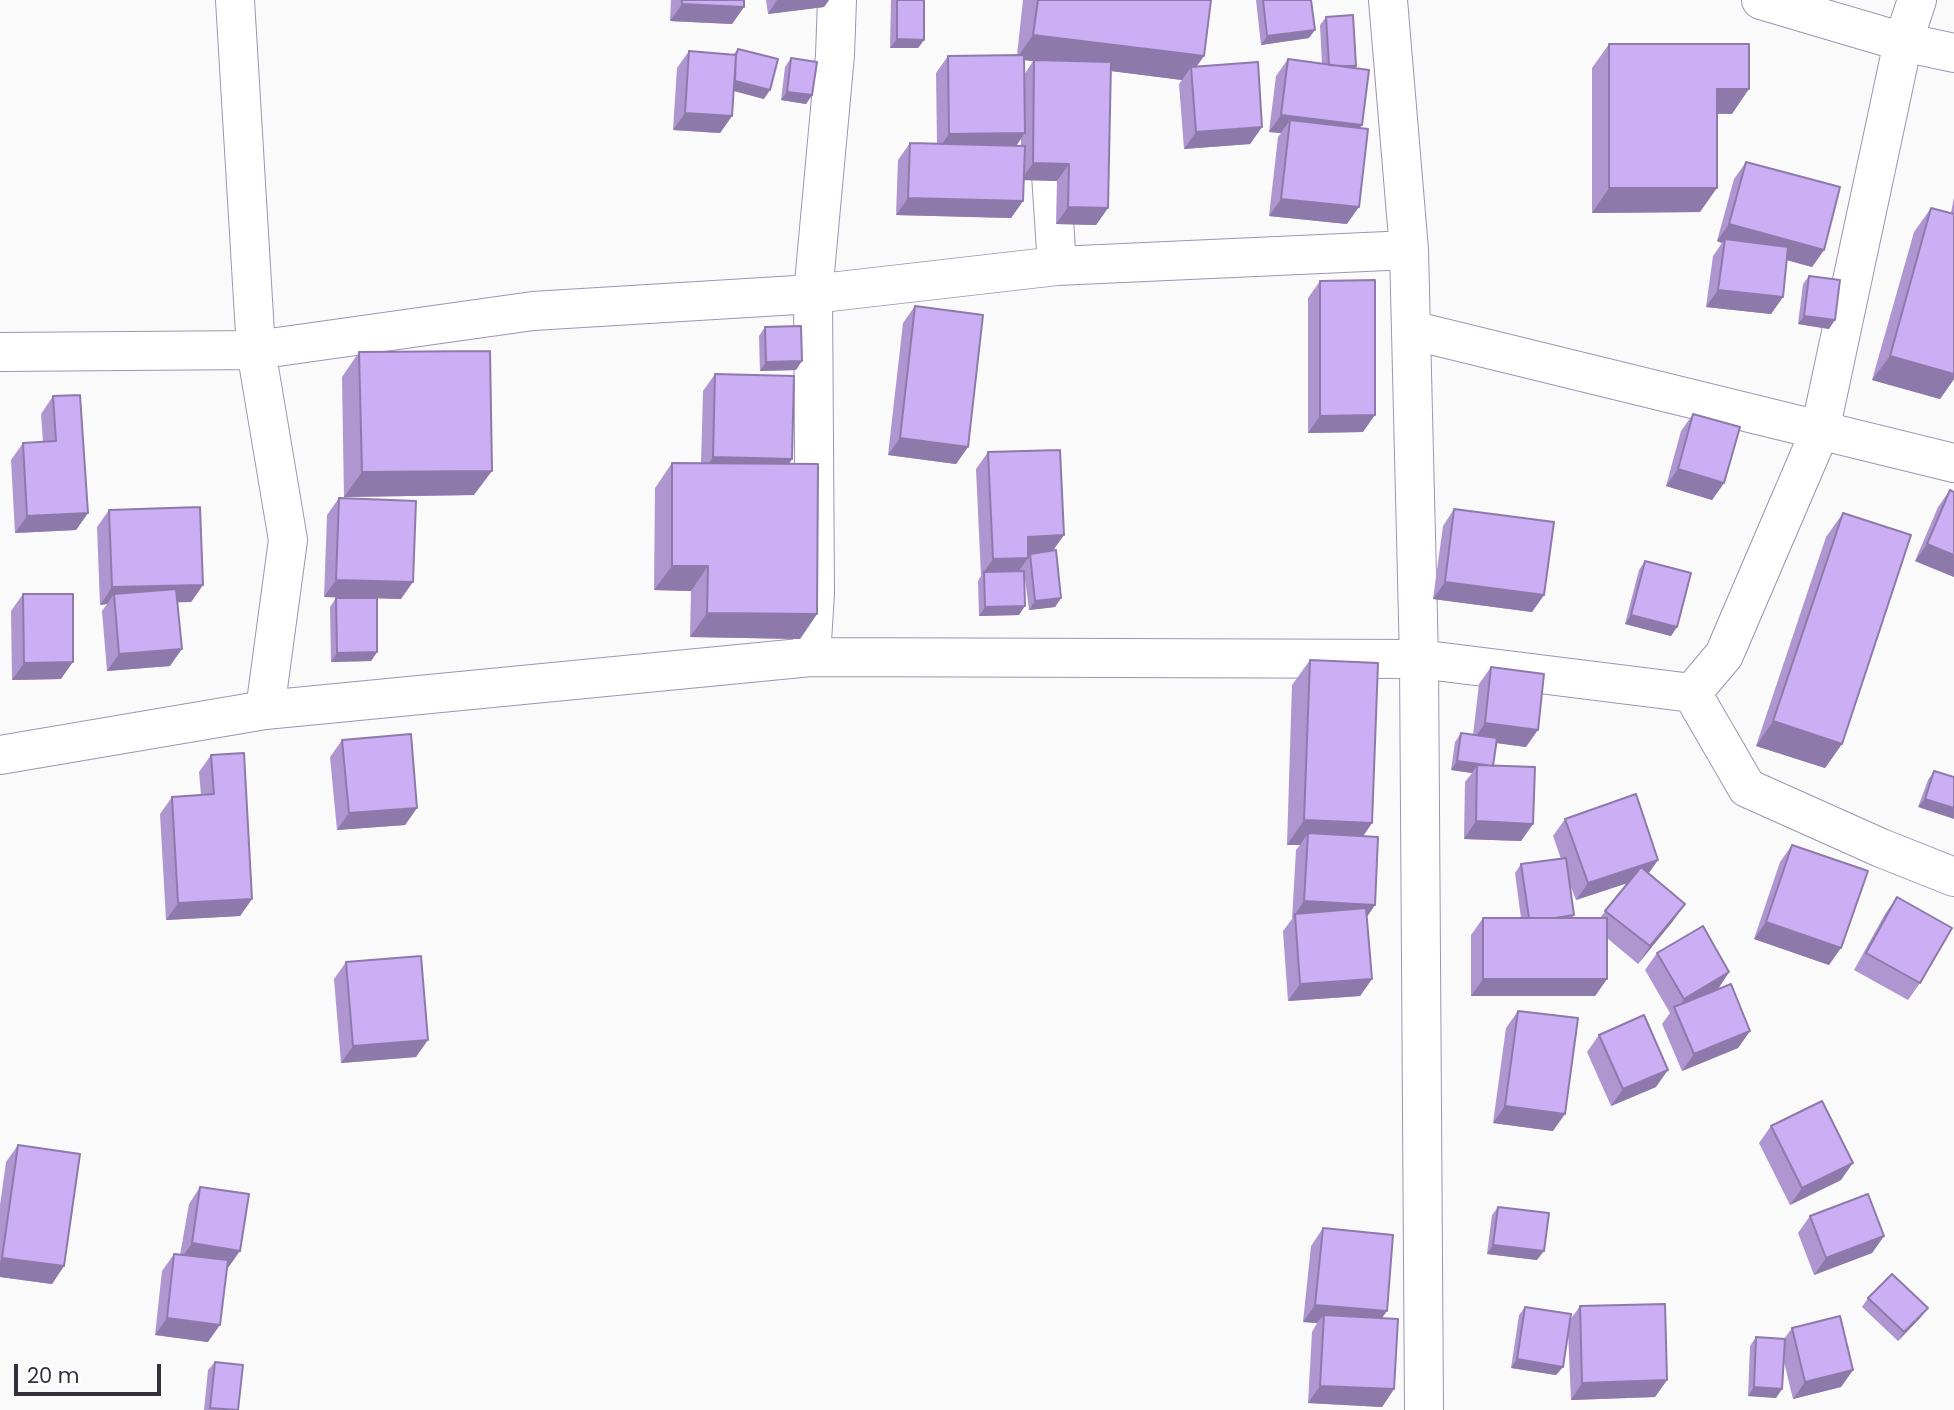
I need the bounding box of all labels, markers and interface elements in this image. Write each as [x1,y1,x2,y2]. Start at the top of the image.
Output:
scale bar [18,1350,164,1394]
text: 20 m [27,1361,80,1390]

